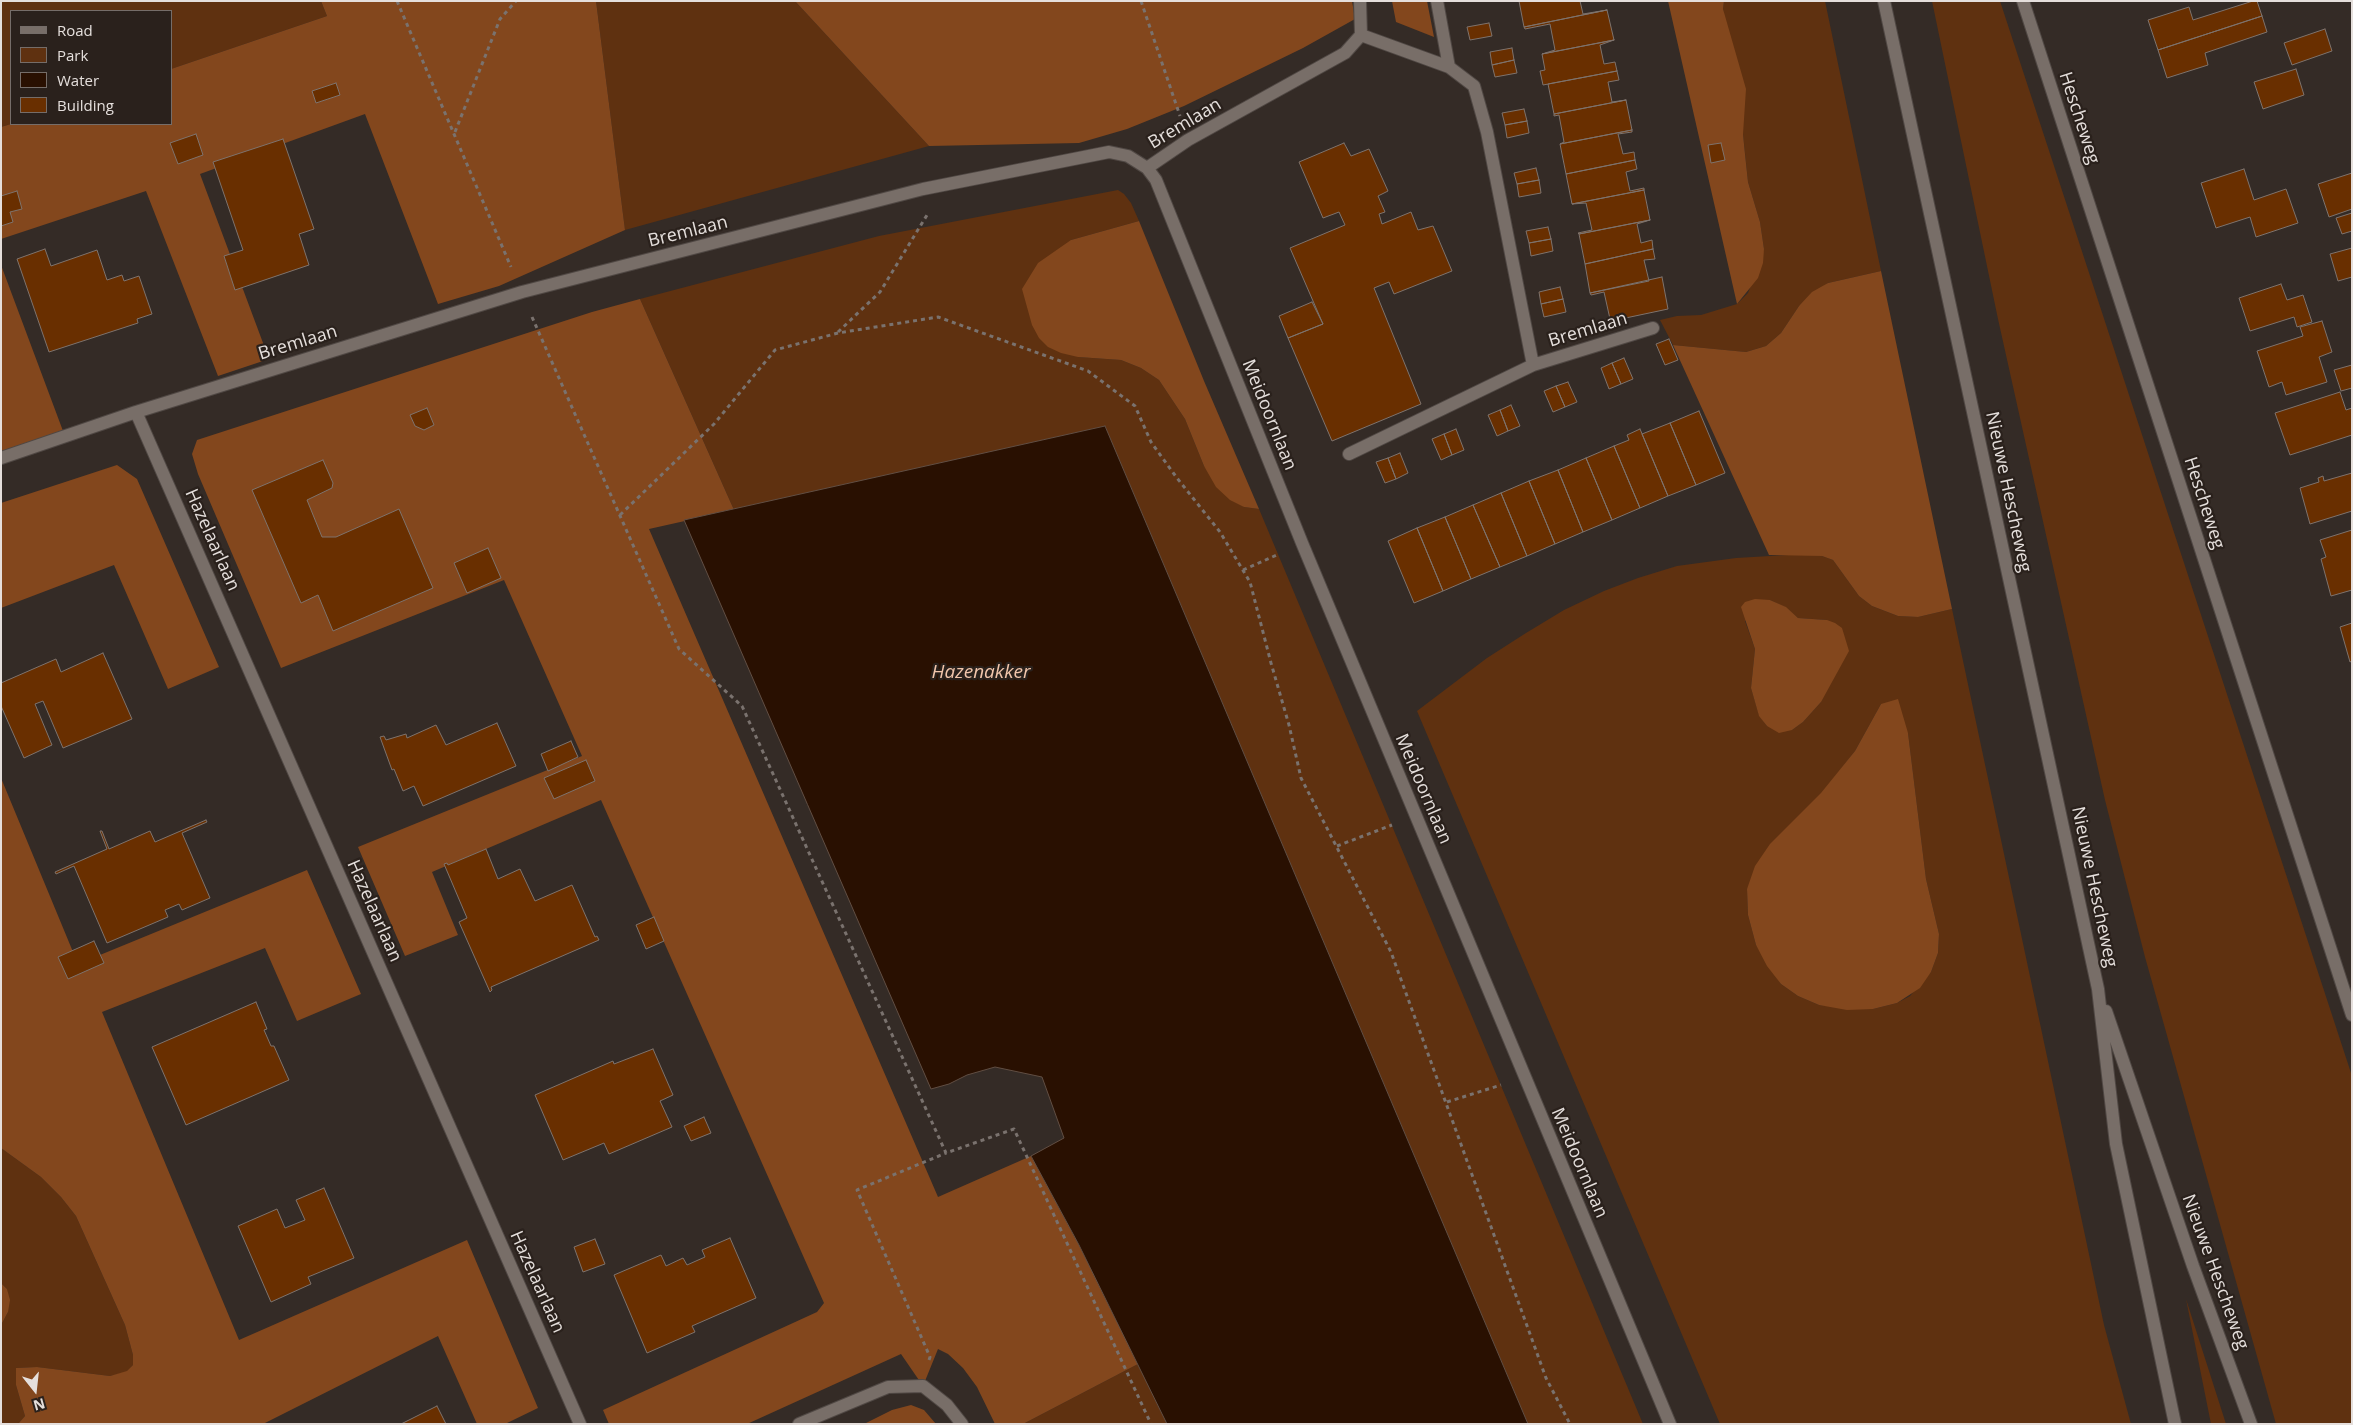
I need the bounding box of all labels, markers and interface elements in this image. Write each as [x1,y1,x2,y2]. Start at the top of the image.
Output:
legend [10,10,172,125]
text: Road [57,20,93,40]
text: Park [57,45,88,65]
street label: Hescheweg [2054,69,2104,167]
text: Water [57,70,99,90]
street label: Bremlaan [1145,94,1225,154]
text: Building [57,95,114,115]
street label: Bremlaan [646,212,730,252]
street label: Bremlaan [1546,308,1630,352]
street label: Bremlaan [256,321,340,365]
street label: Meidoornlaan [1237,356,1301,474]
street label: Nieuwe Hescheweg [1980,410,2036,574]
street label: Hescheweg [2179,454,2229,552]
street label: Hazelaarlaan [180,486,244,594]
water label: Hazenakker [932,662,1030,684]
street label: Meidoornlaan [1390,731,1456,847]
street label: Nieuwe Hescheweg [2066,805,2122,969]
street label: Hazelaarlaan [342,857,406,965]
street label: Meidoornlaan [1546,1105,1612,1221]
street label: Nieuwe Hescheweg [2177,1191,2253,1353]
street label: Hazelaarlaan [505,1228,569,1336]
north arrow [10,1365,60,1415]
text: N [31,1394,47,1416]

